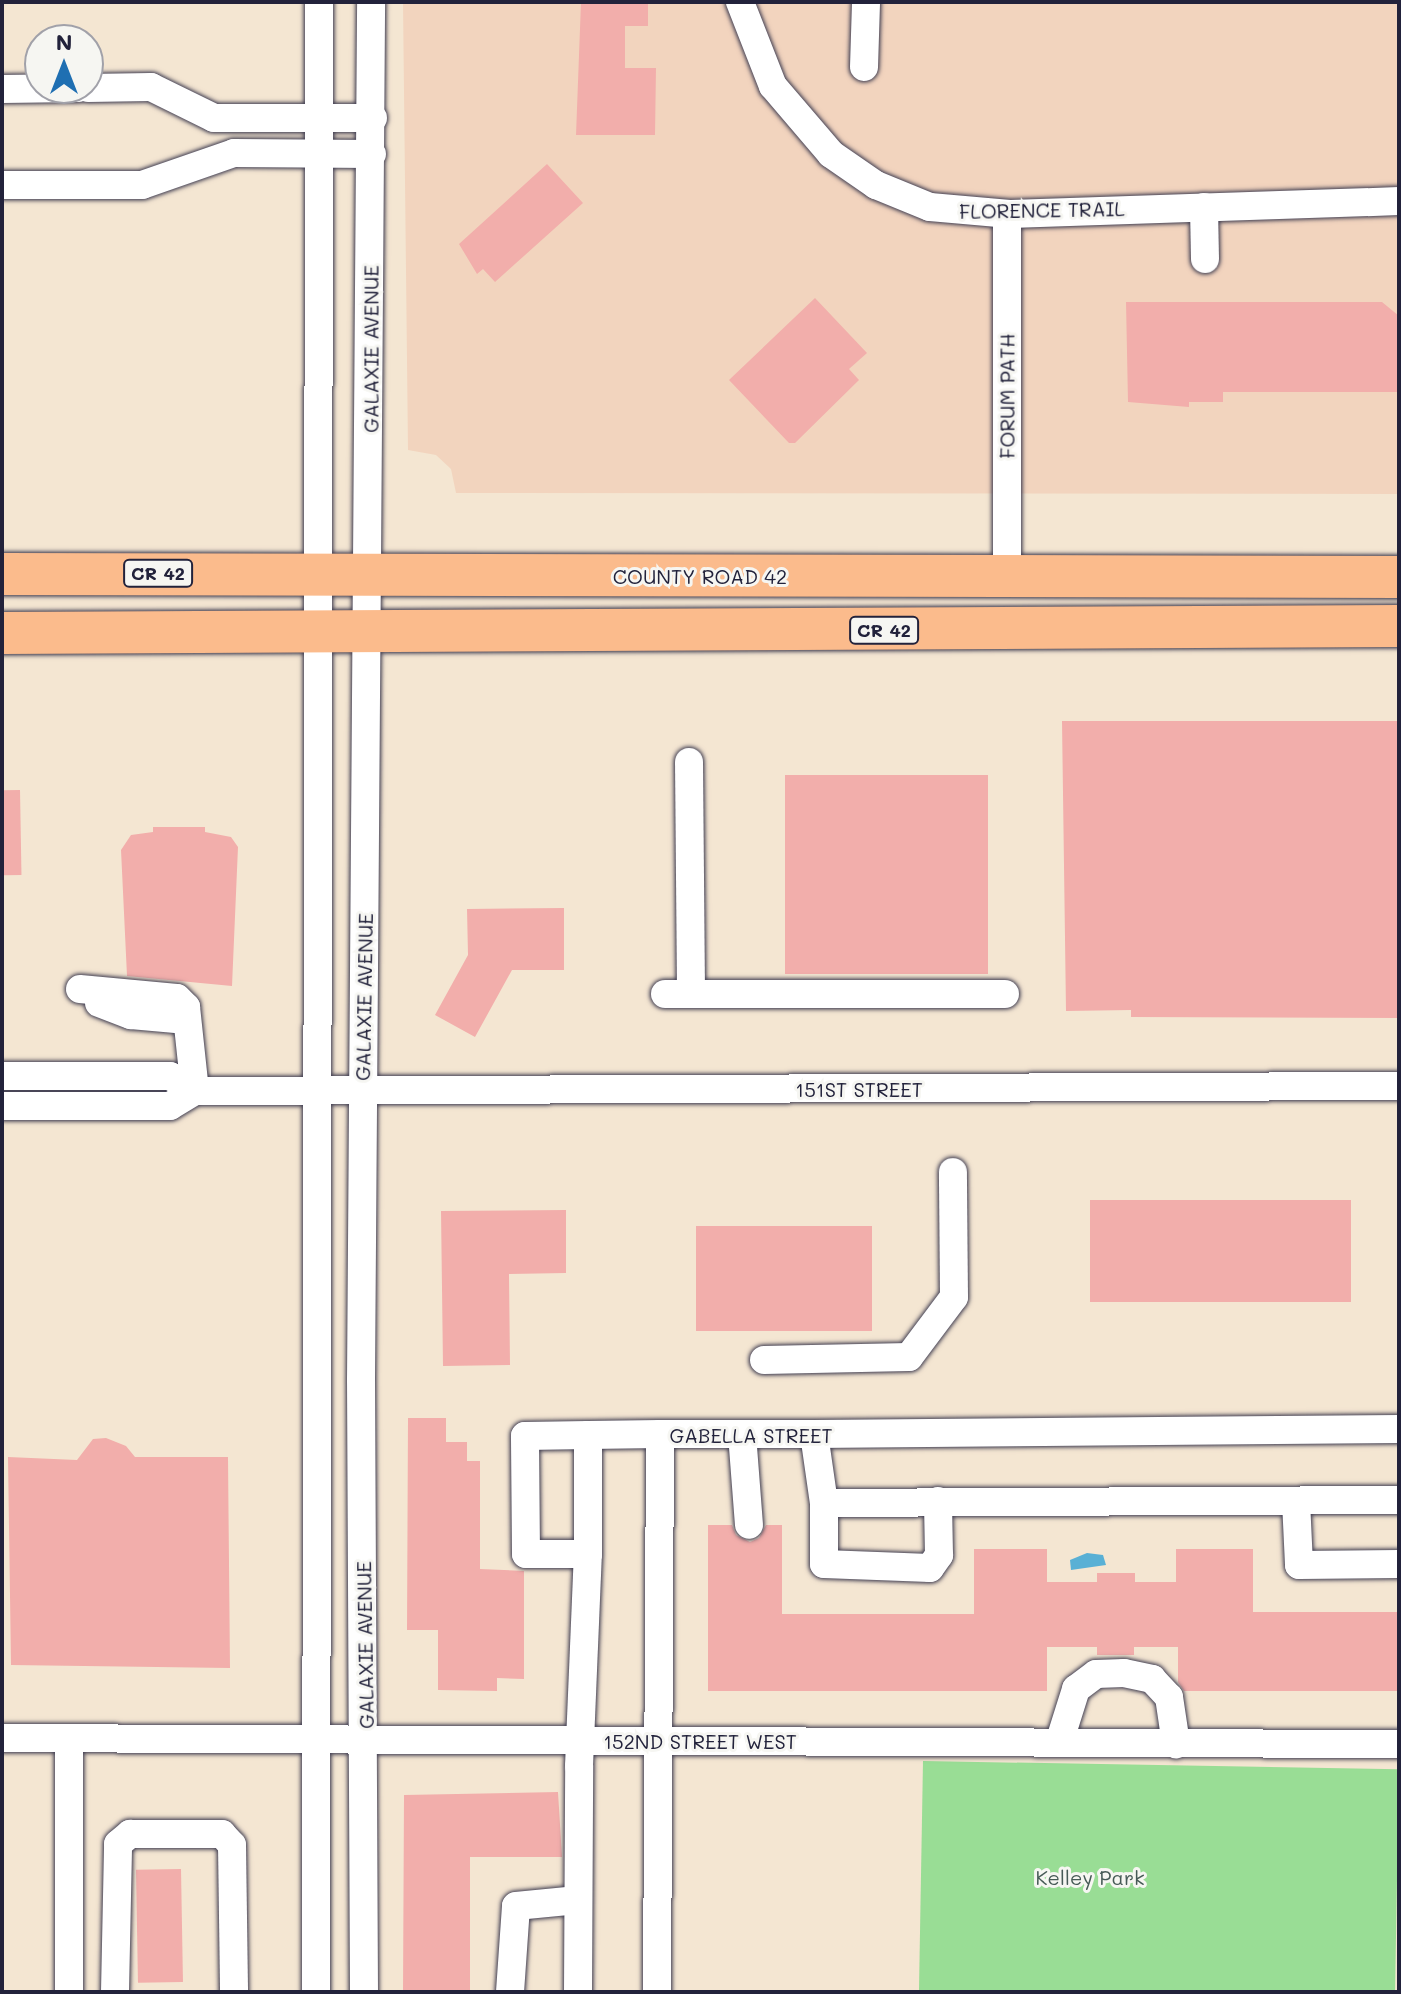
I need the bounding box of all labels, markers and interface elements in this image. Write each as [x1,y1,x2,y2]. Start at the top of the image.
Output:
north arrow [24,24,104,104]
text: N [56,27,72,56]
street label: FLORENCE TRAIL [959,197,1125,223]
street label: GALAXIE AVENUE [359,265,383,433]
street label: FORUM PATH [995,333,1019,459]
road number: CR 42 [122,559,194,587]
street label: COUNTY ROAD 42 [613,564,787,588]
road number: CR 42 [848,616,920,644]
street label: GALAXIE AVENUE [351,913,377,1081]
street label: 151ST STREET [795,1077,923,1101]
street label: GABELLA STREET [669,1423,833,1447]
street label: GALAXIE AVENUE [352,1561,378,1729]
street label: 152ND STREET WEST [603,1729,797,1753]
park label: Kelley Park [1035,1865,1145,1889]

